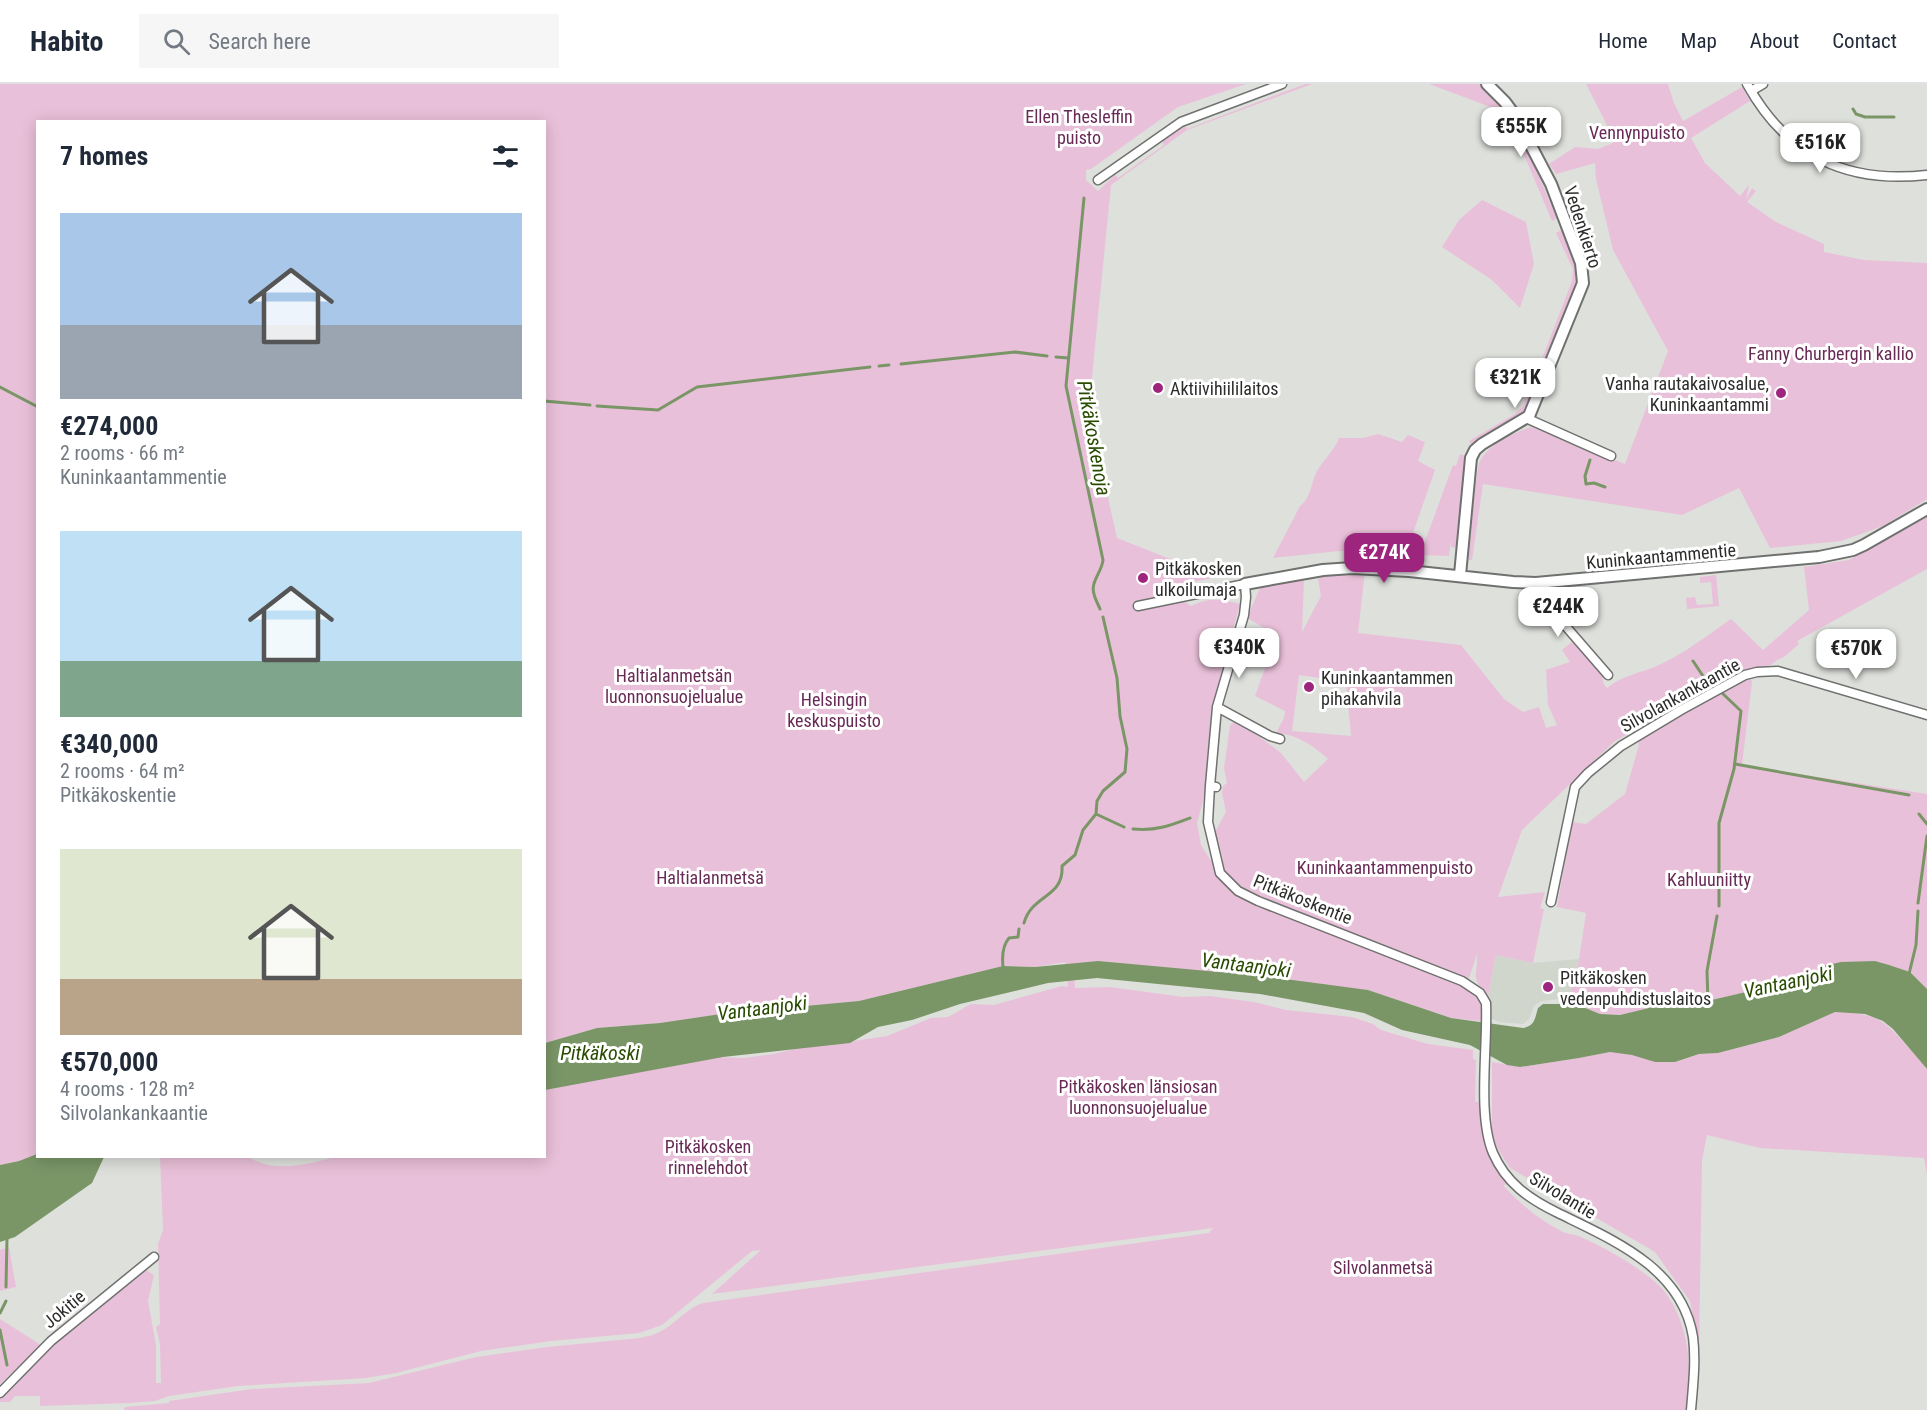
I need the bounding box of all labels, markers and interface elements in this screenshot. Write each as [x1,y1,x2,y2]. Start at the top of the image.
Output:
search box [139,14,559,68]
text: Habito [30,25,103,58]
icon: search [160,25,193,58]
text: Search here [208,29,311,54]
text: Home [1598,29,1648,53]
text: Map [1681,29,1717,53]
text: About [1750,29,1799,53]
text: Contact [1832,29,1897,53]
park label: Ellen Thesleffin puisto [1025,106,1133,148]
pin: €555K [1479,107,1563,158]
text: €555K [1495,114,1547,138]
park label: Vennynpuisto [1589,122,1685,143]
pin: €516K [1778,123,1862,174]
text: €516K [1794,130,1846,154]
icon: filters [489,140,522,173]
text: 7 homes [60,141,148,171]
street label: Vedenkierto [1560,183,1606,271]
icon: home [237,252,345,360]
park label: Fanny Churbergin kallio [1748,343,1914,364]
pin: €321K [1473,358,1557,409]
text: €321K [1489,365,1541,389]
place label: Vanha rautakaivosalue, Kuninkaantammi [1605,373,1769,415]
water label: Pitkäkoskenoja [1072,378,1116,498]
place label: Aktiivihiililaitos [1170,378,1278,399]
marker: Aktiivihiililaitos [1151,381,1165,395]
marker: Vanha rautakaivosalue, Kuninkaantammi [1774,386,1788,400]
text: €274,000 [60,411,158,441]
text: 2 rooms · 66 m² [60,441,185,465]
text: Kuninkaantammentie [60,465,227,489]
pin: €274K [1342,533,1426,584]
street label: Kuninkaantammentie [1585,539,1737,573]
text: €274K [1358,540,1410,564]
place label: Pitkäkosken ulkoilumaja [1155,558,1242,600]
icon: home [237,570,345,678]
marker: Pitkäkosken ulkoilumaja [1136,571,1150,585]
pin: €244K [1516,587,1600,638]
text: €244K [1532,594,1584,618]
pin: €340K [1197,628,1281,679]
pin: €570K [1814,629,1898,680]
text: €340K [1213,635,1265,659]
text: €570K [1830,636,1882,660]
street label: Silvolankankaantie [1617,654,1743,736]
park label: Haltialanmetsän luonnonsuojelualue [605,665,743,707]
place label: Kuninkaantammen pihakahvila [1321,667,1453,709]
marker: Kuninkaantammen pihakahvila [1302,680,1316,694]
park label: Helsingin keskuspuisto [787,689,881,731]
text: €340,000 [60,729,158,759]
text: 2 rooms · 64 m² [60,759,185,783]
text: Pitkäkoskentie [60,783,176,807]
park label: Kuninkaantammenpuisto [1297,857,1473,878]
park label: Haltialanmetsä [656,867,764,888]
park label: Kahluuniitty [1667,869,1751,890]
street label: Pitkäkoskentie [1251,870,1355,928]
icon: home [237,888,345,996]
water label: Vantaanjoki [1200,948,1293,982]
water label: Vantaanjoki [1741,961,1835,1003]
place label: Pitkäkosken vedenpuhdistuslaitos [1560,967,1711,1009]
marker: Pitkäkosken vedenpuhdistuslaitos [1541,980,1555,994]
water label: Vantaanjoki [716,991,809,1025]
water label: Pitkäkoski [560,1041,640,1065]
text: €570,000 [60,1047,158,1077]
park label: Pitkäkosken länsiosan luonnonsuojelualue [1058,1076,1218,1118]
text: 4 rooms · 128 m² [60,1077,195,1101]
text: Silvolankankaantie [60,1101,208,1125]
park label: Pitkäkosken rinnelehdot [665,1136,751,1178]
street label: Silvolantie [1526,1167,1600,1223]
park label: Silvolanmetsä [1333,1257,1433,1278]
street label: Jokitie [39,1286,89,1332]

